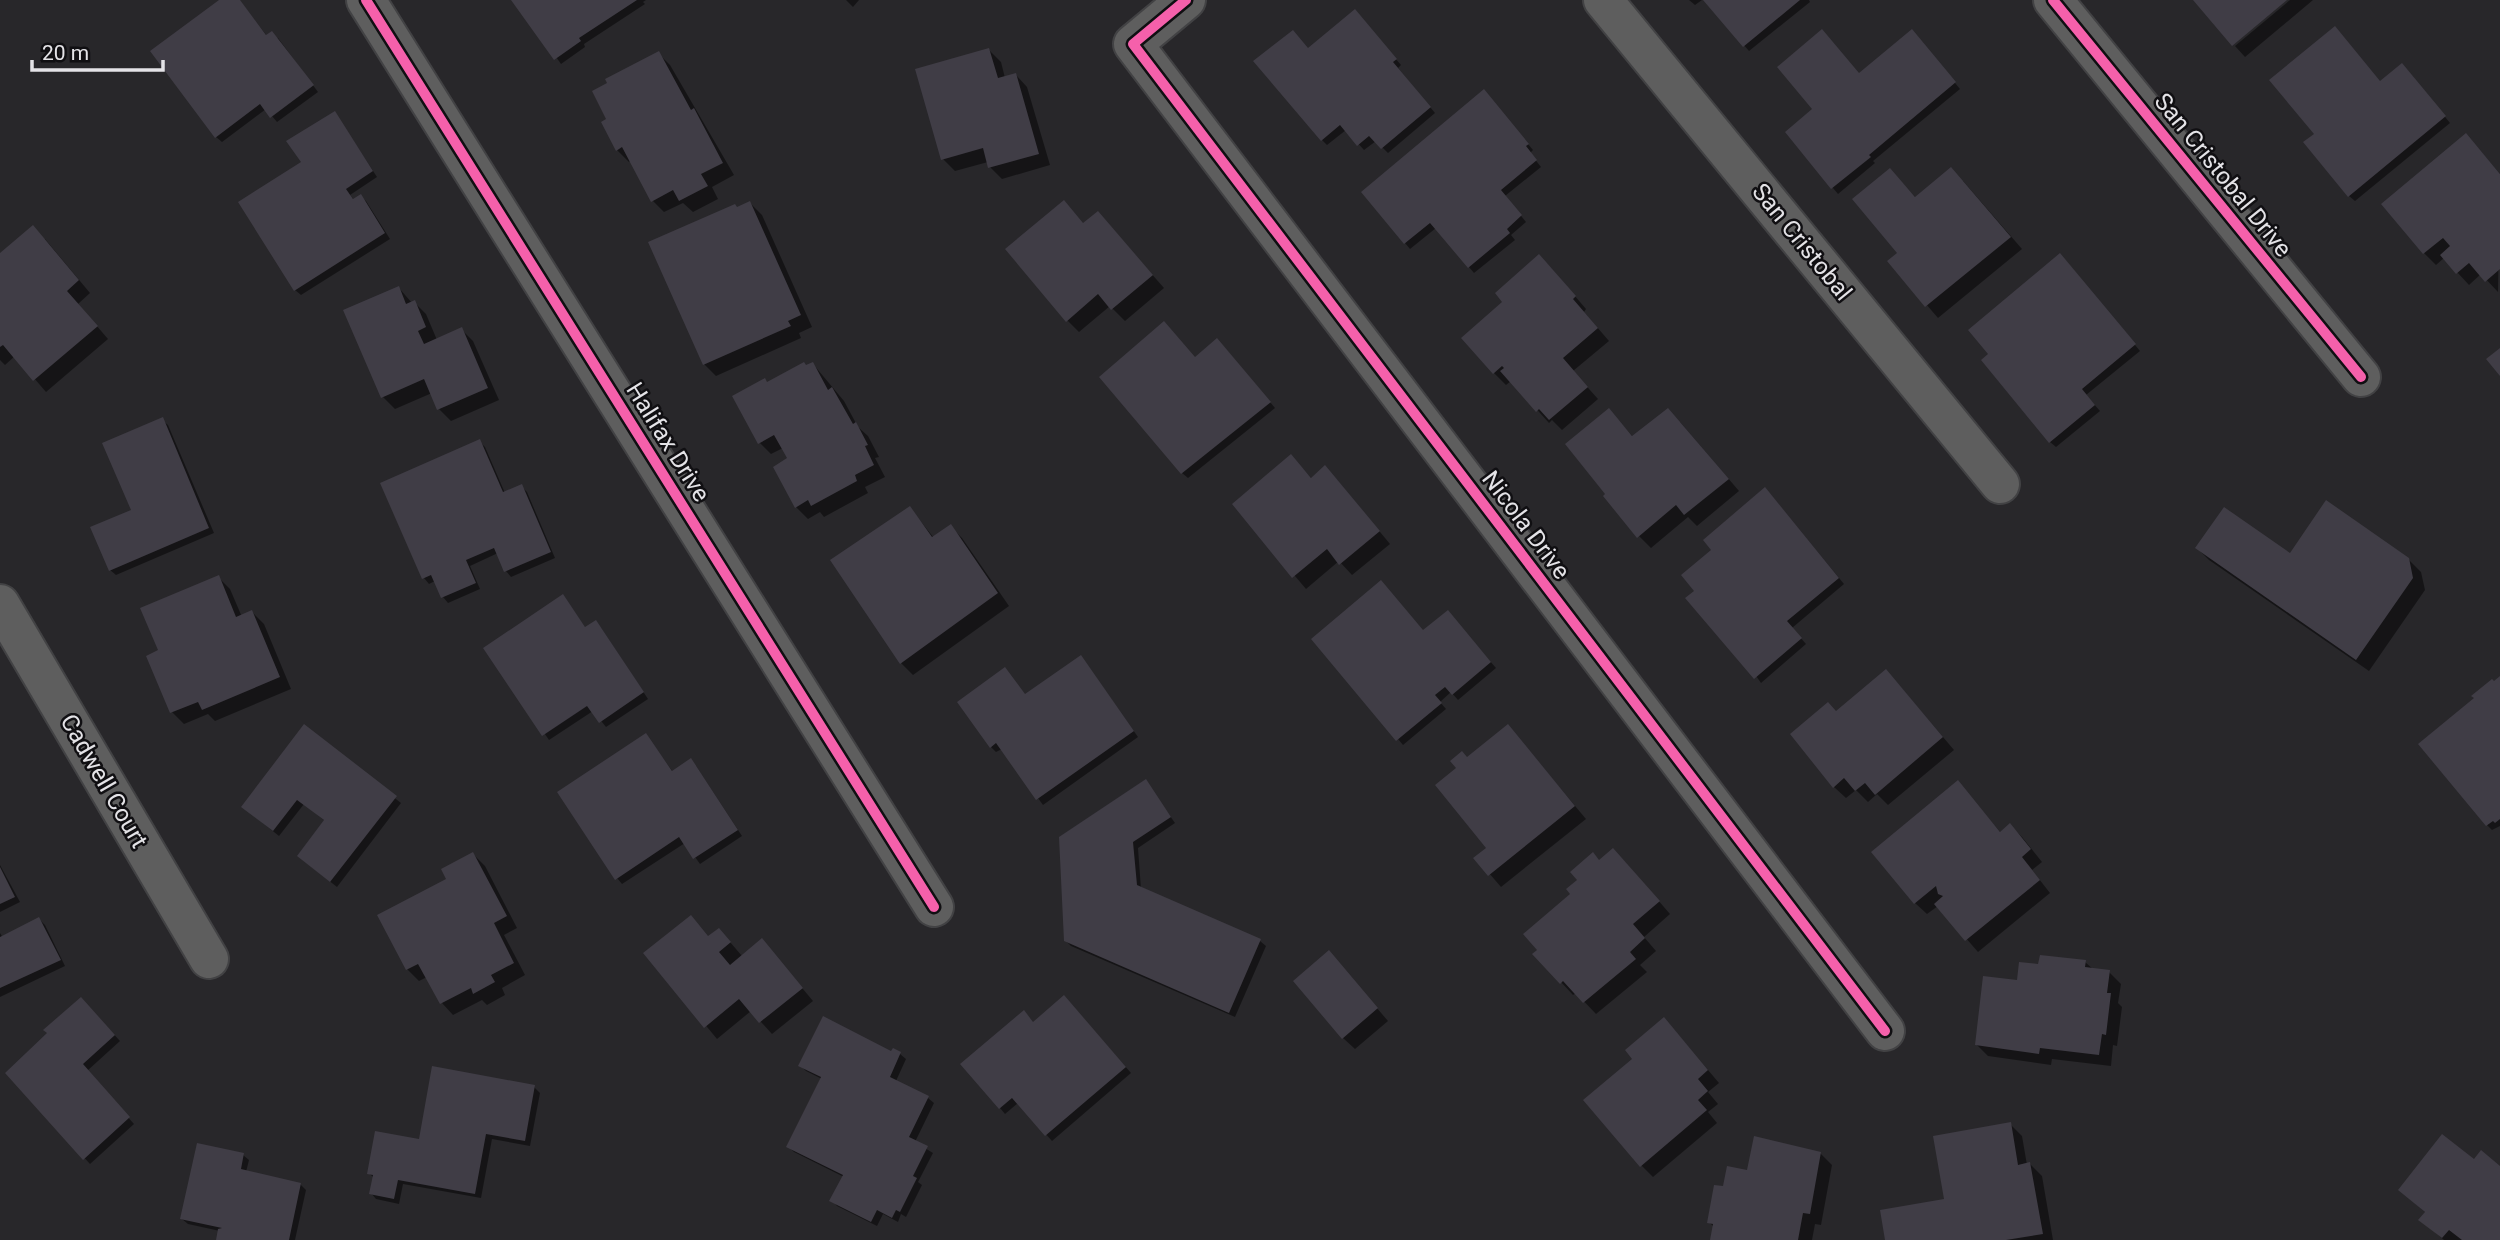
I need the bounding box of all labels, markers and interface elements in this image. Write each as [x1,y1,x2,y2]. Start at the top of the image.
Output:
scale bar [32,28,163,72]
text: 20 m [42,41,89,65]
street label: San Cristobal Drive [2149,88,2297,262]
street label: San Cristobal [1746,178,1858,306]
street label: Halifax Drive [620,377,716,507]
street label: Nicola Drive [1476,465,1576,585]
street label: Cadwell Court [54,709,154,853]

